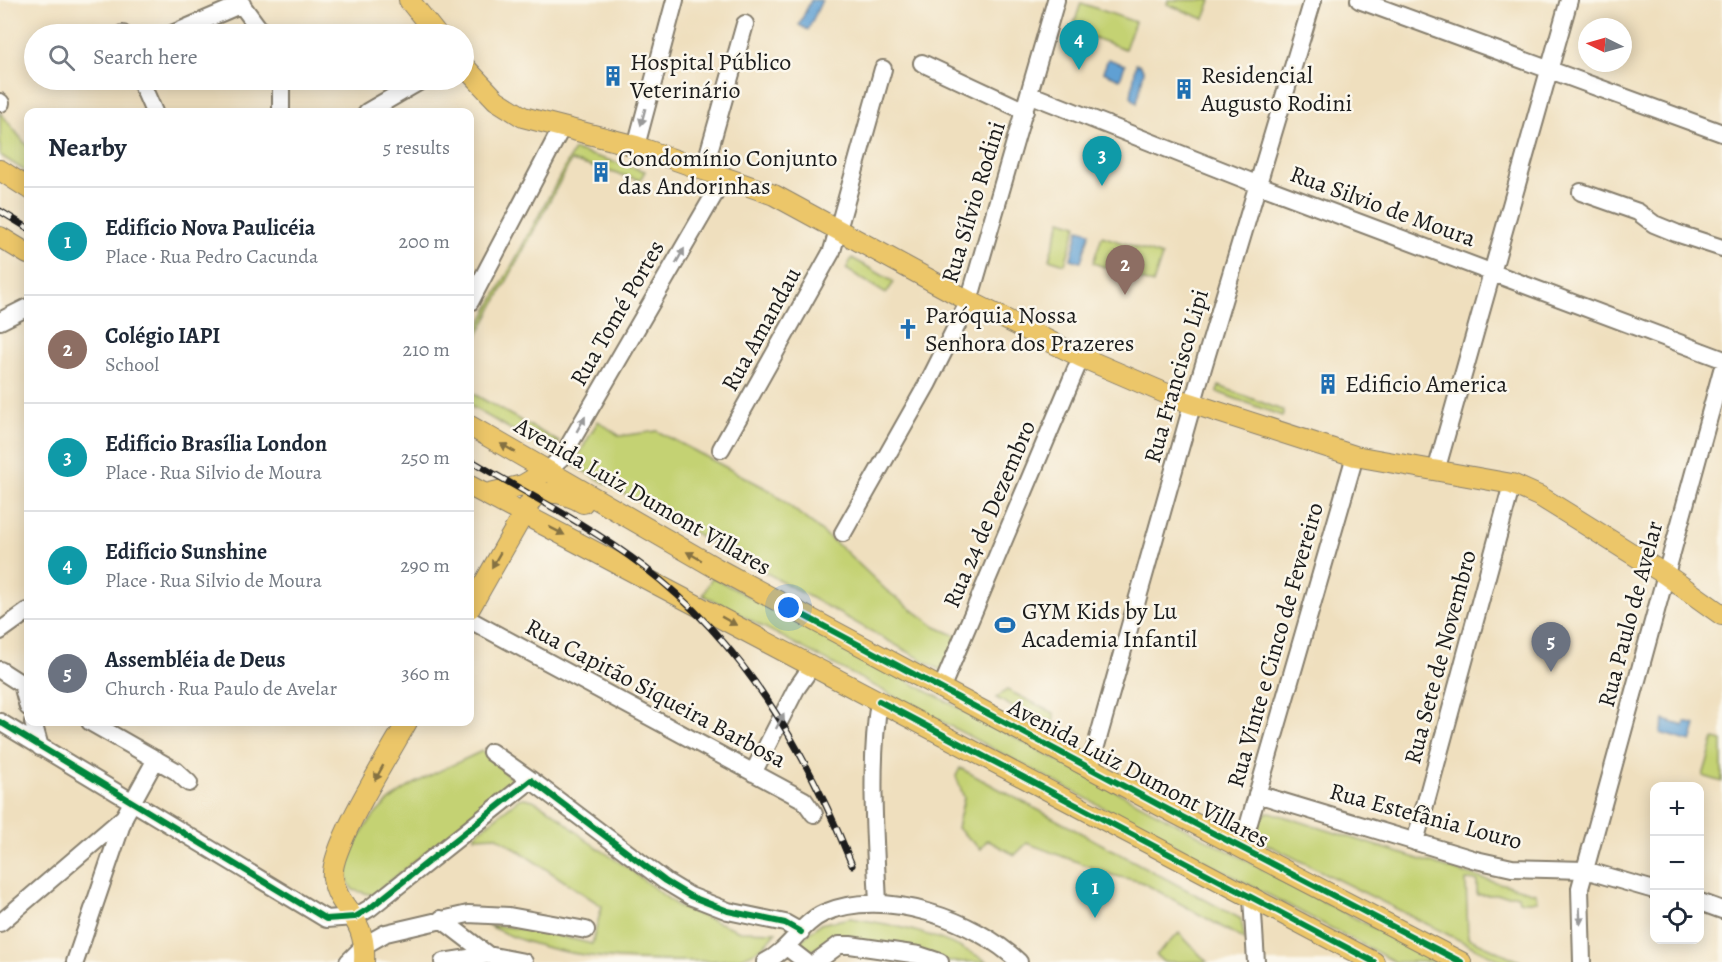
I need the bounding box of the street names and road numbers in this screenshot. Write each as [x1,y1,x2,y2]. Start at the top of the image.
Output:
street label: Rua Sílvio Rodini [933,117,1013,287]
street label: Rua Silvio de Moura [1286,158,1481,255]
street label: Rua Tomé Portes [562,234,672,392]
street label: Rua Amandau [714,261,808,397]
street label: Rua Francisco Lipi [1136,285,1216,467]
street label: Avenida Luiz Dumont Villares [508,409,777,583]
street label: Rua 24 de Dezembro [935,415,1043,613]
street label: Rua Vinte e Cinco de Fevereiro [1219,499,1331,791]
street label: Rua Paulo de Avelar [1590,517,1670,711]
street label: Rua Sete de Novembro [1396,547,1484,767]
street label: Rua Capitão Siqueira Barbosa [520,611,793,776]
street label: Avenida Luiz Dumont Villares [1002,690,1275,856]
street label: Rua Estefânia Louro [1326,775,1526,857]

